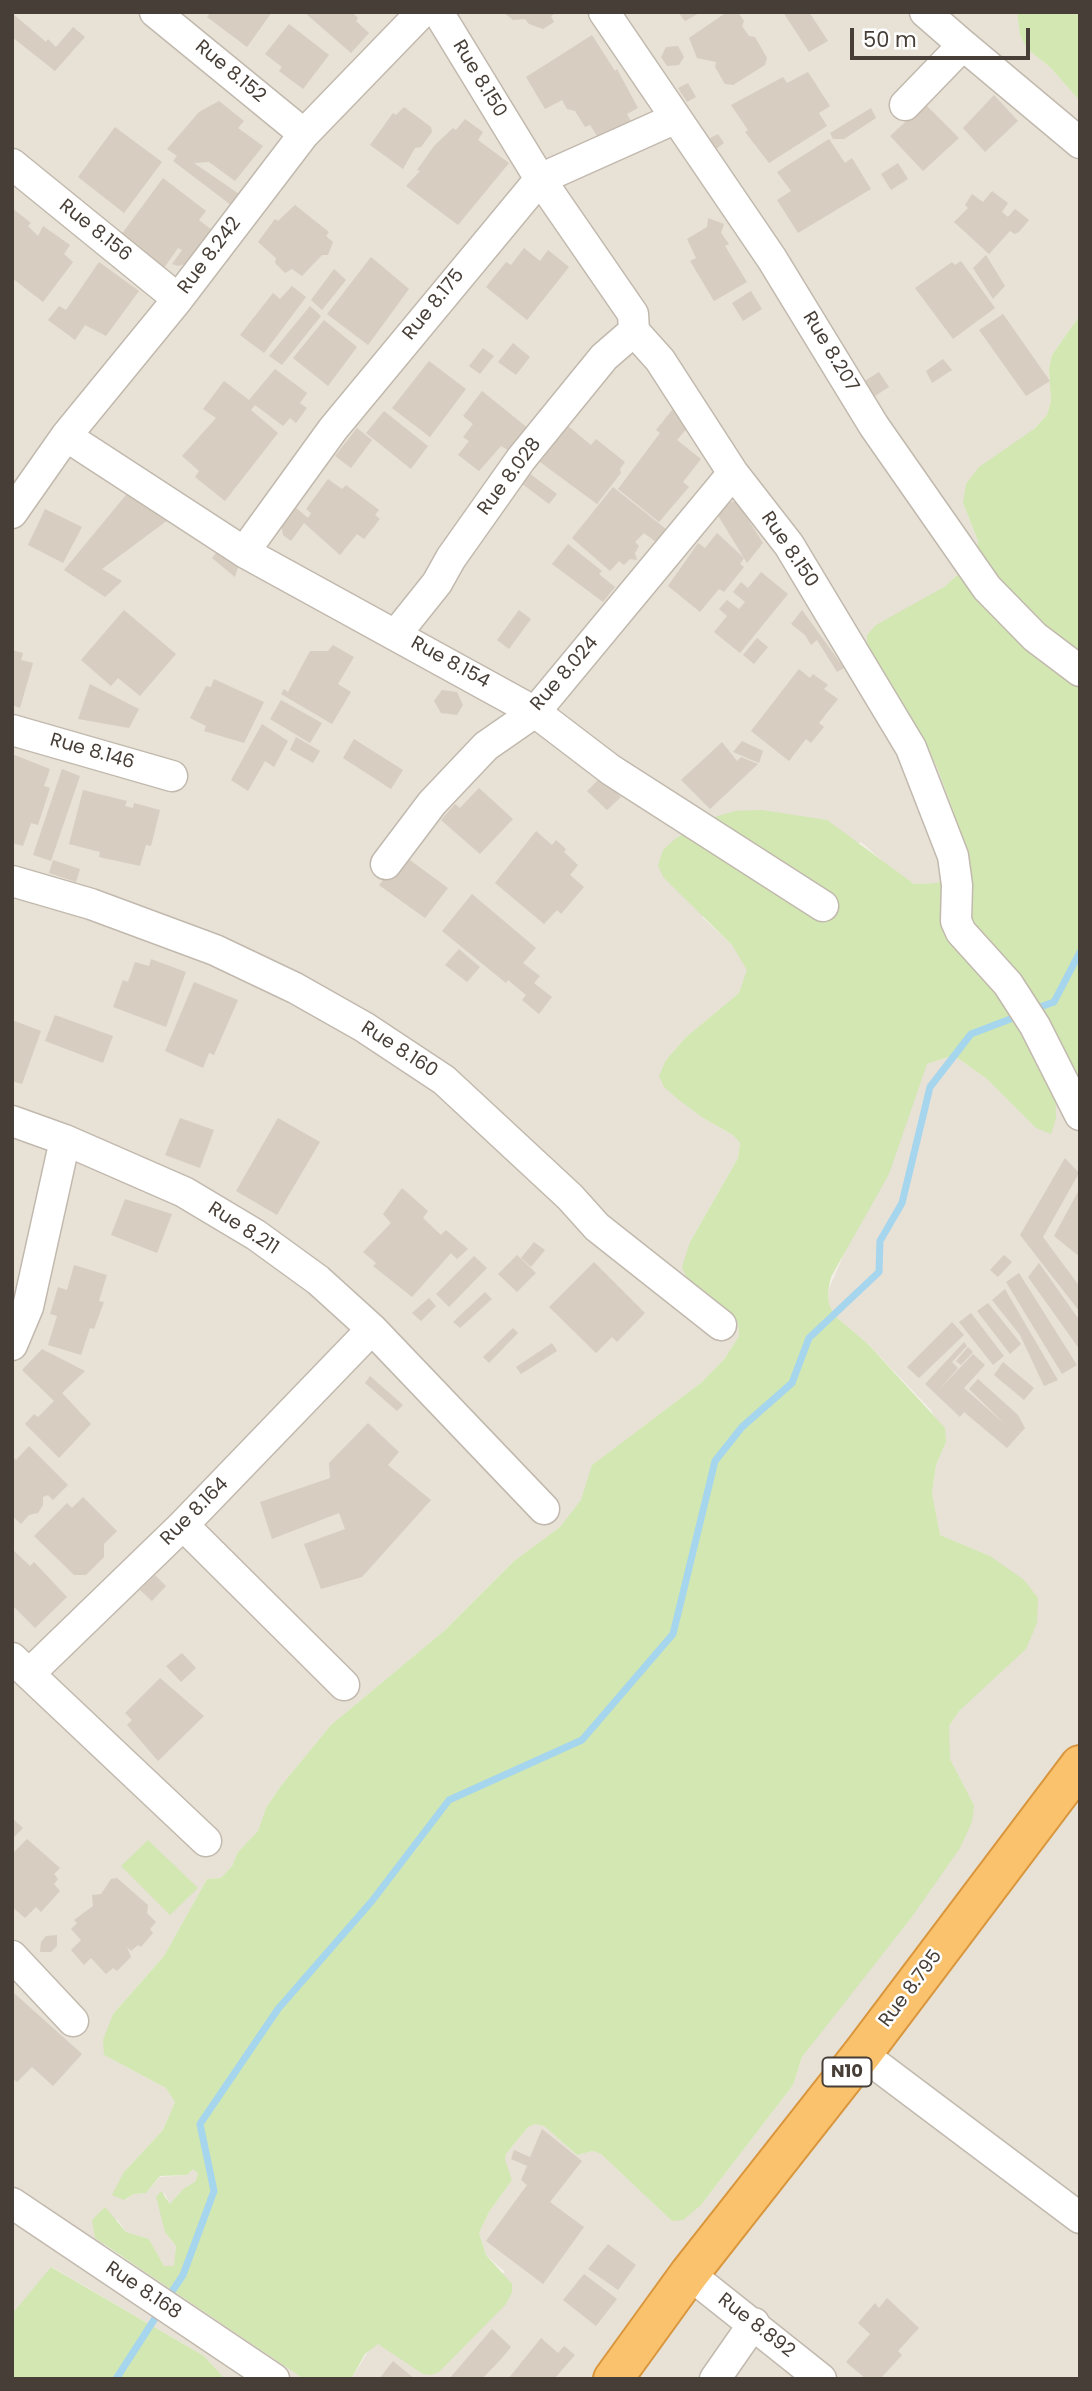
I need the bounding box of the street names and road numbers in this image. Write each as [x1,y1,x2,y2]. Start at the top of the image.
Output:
street label: Rue 8.152 [190,36,270,108]
street label: Rue 8.150 [447,36,511,122]
street label: Rue 8.156 [54,195,136,267]
street label: Rue 8.242 [174,213,246,299]
street label: Rue 8.175 [398,265,470,345]
street label: Rue 8.207 [797,308,863,396]
street label: Rue 8.028 [473,434,547,520]
street label: Rue 8.150 [755,508,823,592]
street label: Rue 8.154 [407,632,493,694]
street label: Rue 8.024 [526,632,604,716]
street label: Rue 8.146 [47,729,137,775]
street label: Rue 8.160 [356,1017,442,1083]
street label: Rue 8.211 [203,1198,283,1260]
street label: Rue 8.164 [156,1473,234,1551]
street label: Rue 8.795 [875,1946,947,2032]
road number: N10 [822,2058,872,2086]
street label: Rue 8.168 [101,2257,185,2325]
street label: Rue 8.892 [713,2289,799,2363]

